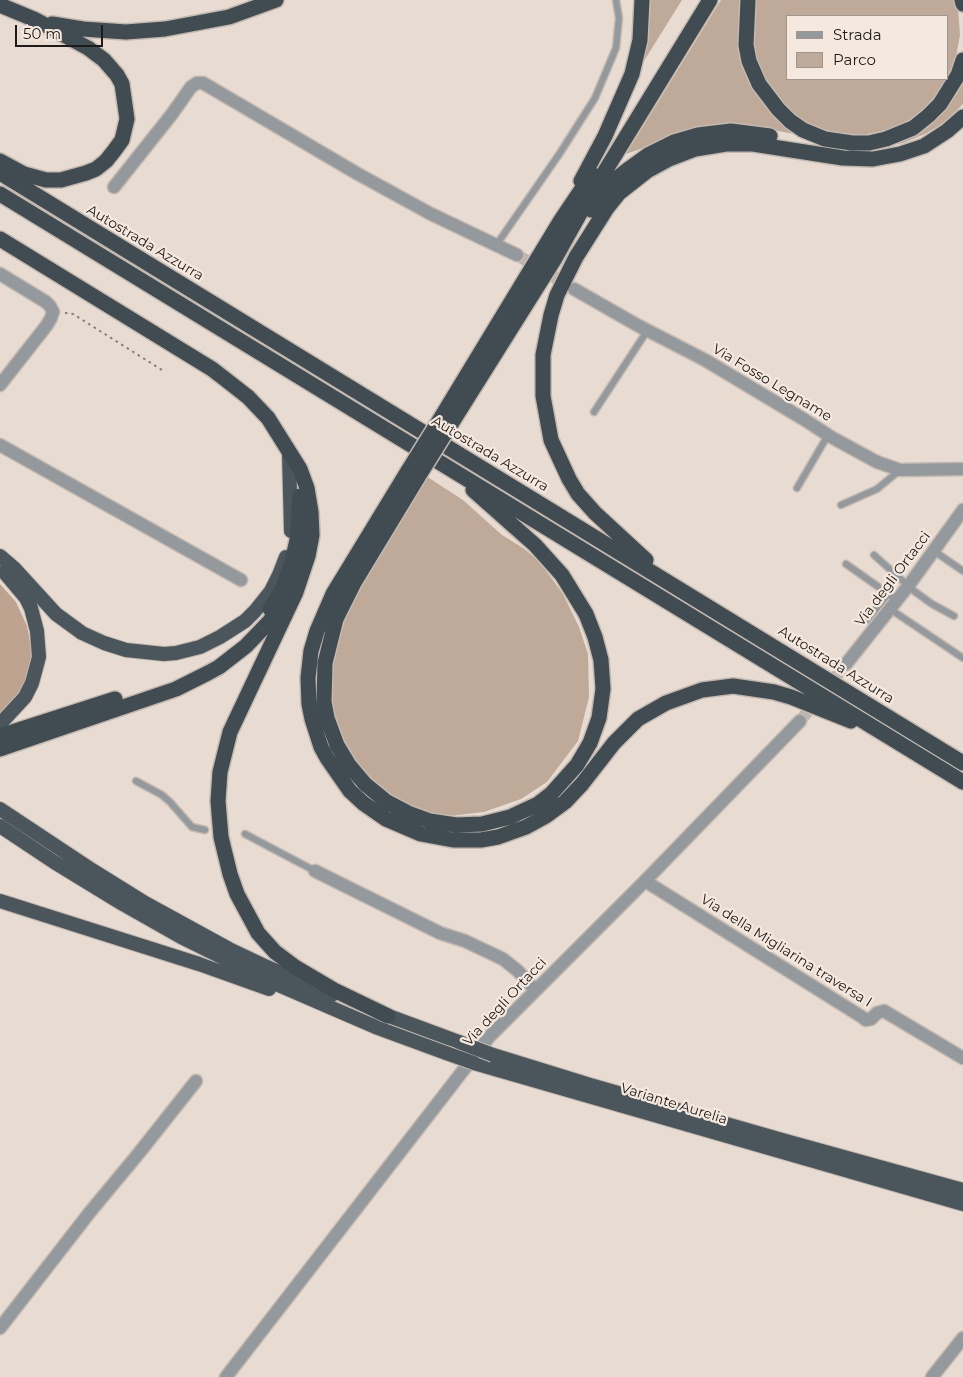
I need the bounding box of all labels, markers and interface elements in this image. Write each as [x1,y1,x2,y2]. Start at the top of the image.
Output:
scale bar [18,15,105,47]
legend [786,15,948,80]
text: 50 m [23,24,61,43]
text: Strada [833,25,882,44]
text: Parco [833,50,876,69]
street label: Autostrada Azzurra [84,201,206,285]
street label: Via Fosso Legname [709,341,835,425]
street label: Autostrada Azzurra [429,412,551,496]
street label: Via degli Ortacci [852,528,934,630]
street label: Autostrada Azzurra [775,623,897,707]
street label: Via della Migliarina traversa I [697,891,875,1011]
street label: Via degli Ortacci [460,954,550,1050]
street label: Variante Aurelia [619,1080,729,1128]

